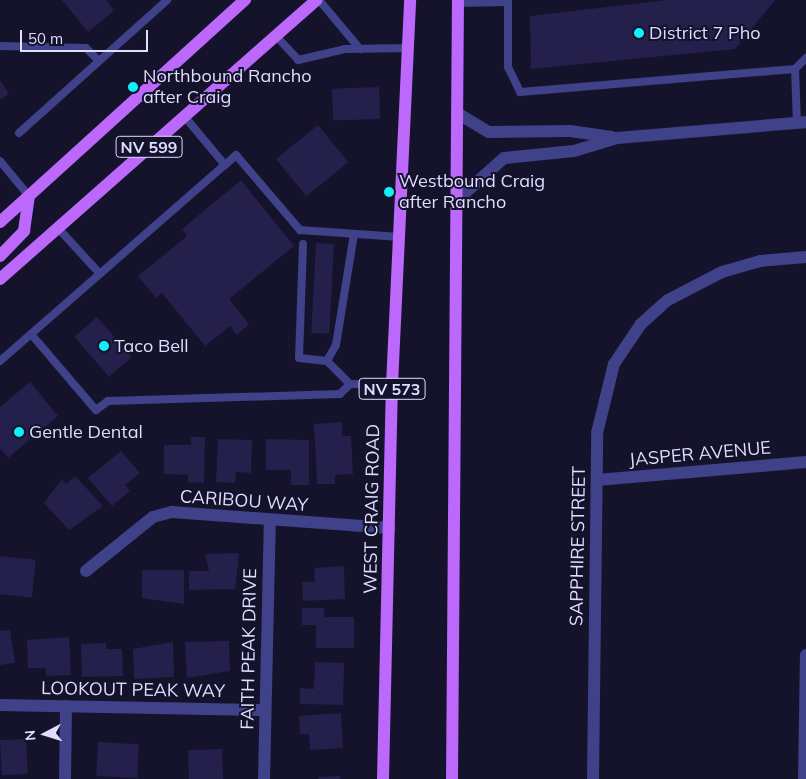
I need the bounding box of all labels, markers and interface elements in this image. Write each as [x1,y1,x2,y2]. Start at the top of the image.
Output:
scale bar [22,20,150,52]
place label: District 7 Pho [649,22,761,44]
marker: District 7 Pho [633,27,645,39]
text: 50 m [28,29,63,48]
place label: Northbound Rancho after Craig [143,66,312,108]
marker: Northbound Rancho after Craig [127,81,139,93]
road number: NV 599 [115,134,183,160]
place label: Westbound Craig after Rancho [399,171,545,213]
marker: Westbound Craig after Rancho [383,186,395,198]
place label: Taco Bell [114,335,189,357]
marker: Taco Bell [98,340,110,352]
road number: NV 573 [358,376,426,402]
place label: Gentle Dental [29,421,143,443]
street label: WEST CRAIG ROAD [360,424,384,594]
marker: Gentle Dental [13,426,25,438]
street label: JASPER AVENUE [628,437,772,471]
street label: SAPPHIRE STREET [566,466,590,626]
street label: CARIBOU WAY [179,486,309,516]
street label: FAITH PEAK DRIVE [237,568,261,730]
street label: LOOKOUT PEAK WAY [41,678,225,702]
north arrow [20,709,70,759]
text: N [21,729,39,741]

